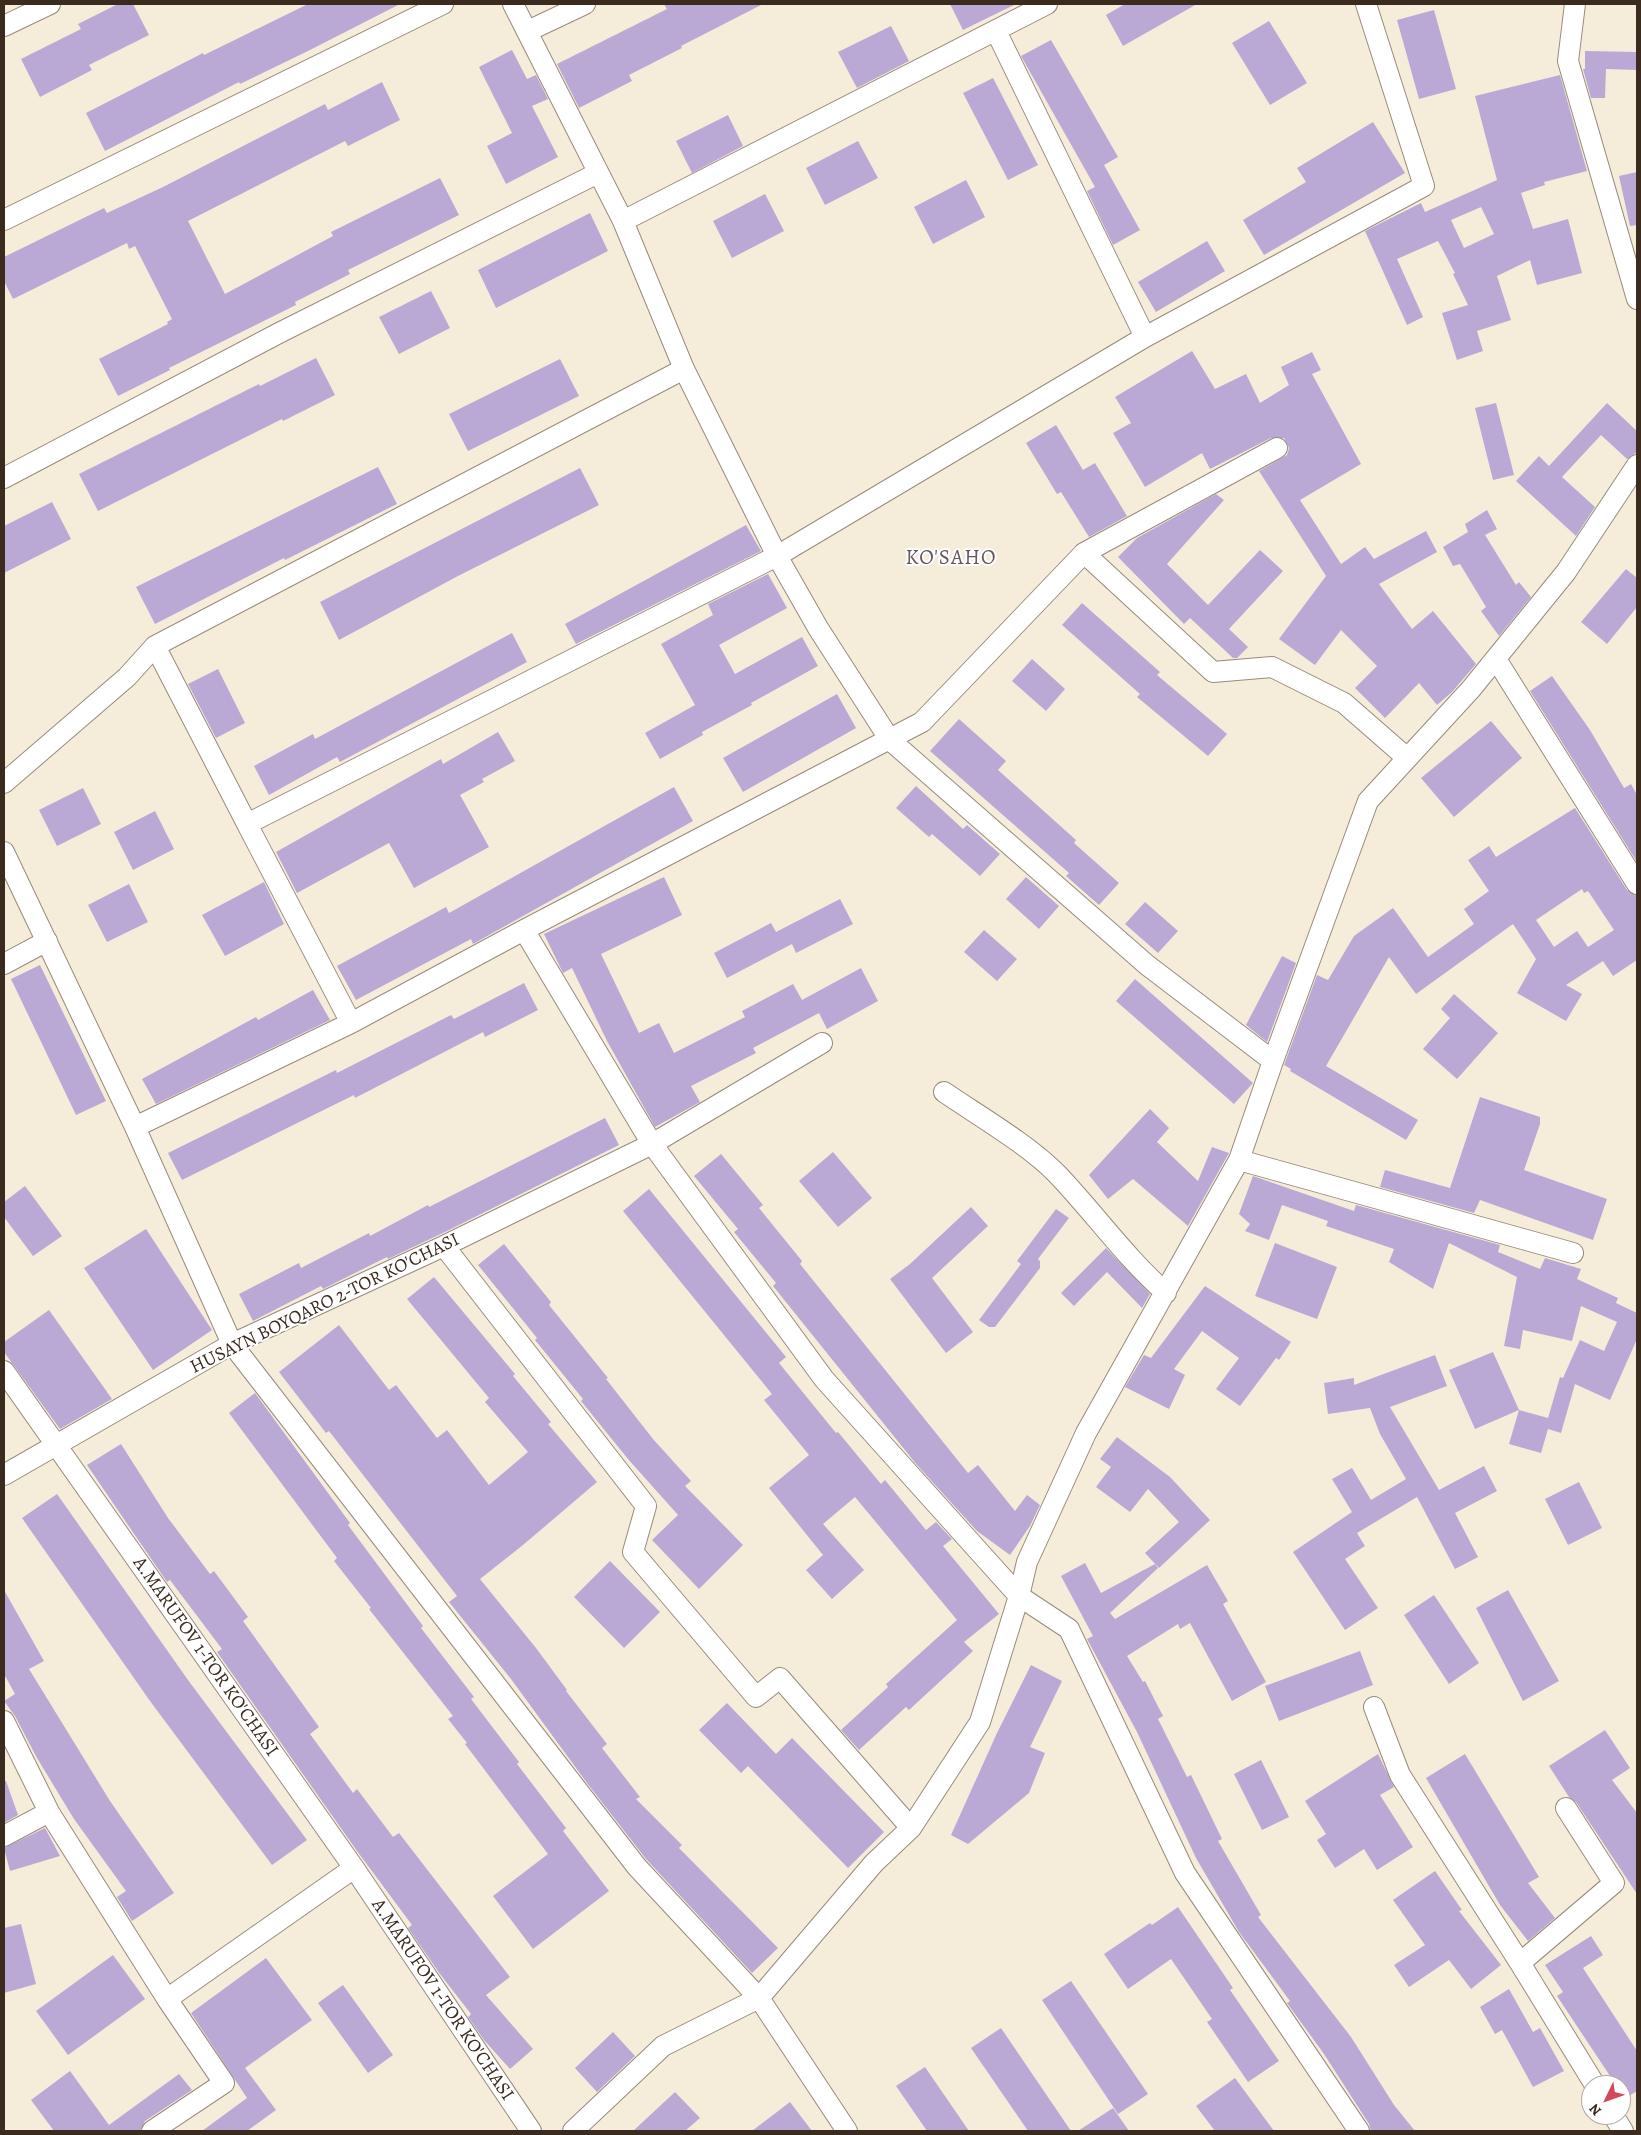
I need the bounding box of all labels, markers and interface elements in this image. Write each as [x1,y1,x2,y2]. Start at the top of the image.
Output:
district label: KO'SAHO [905,546,997,572]
street label: HUSAYN BOYQARO 2-TOR KO'CHASI [187,1229,463,1379]
street label: A.MARUFOV 1-TOR KO'CHASI [127,1553,283,1761]
street label: A.MARUFOV 1-TOR KO'CHASI [366,1895,518,2105]
north arrow [1581,2075,1631,2125]
text: N [1585,2100,1606,2120]

